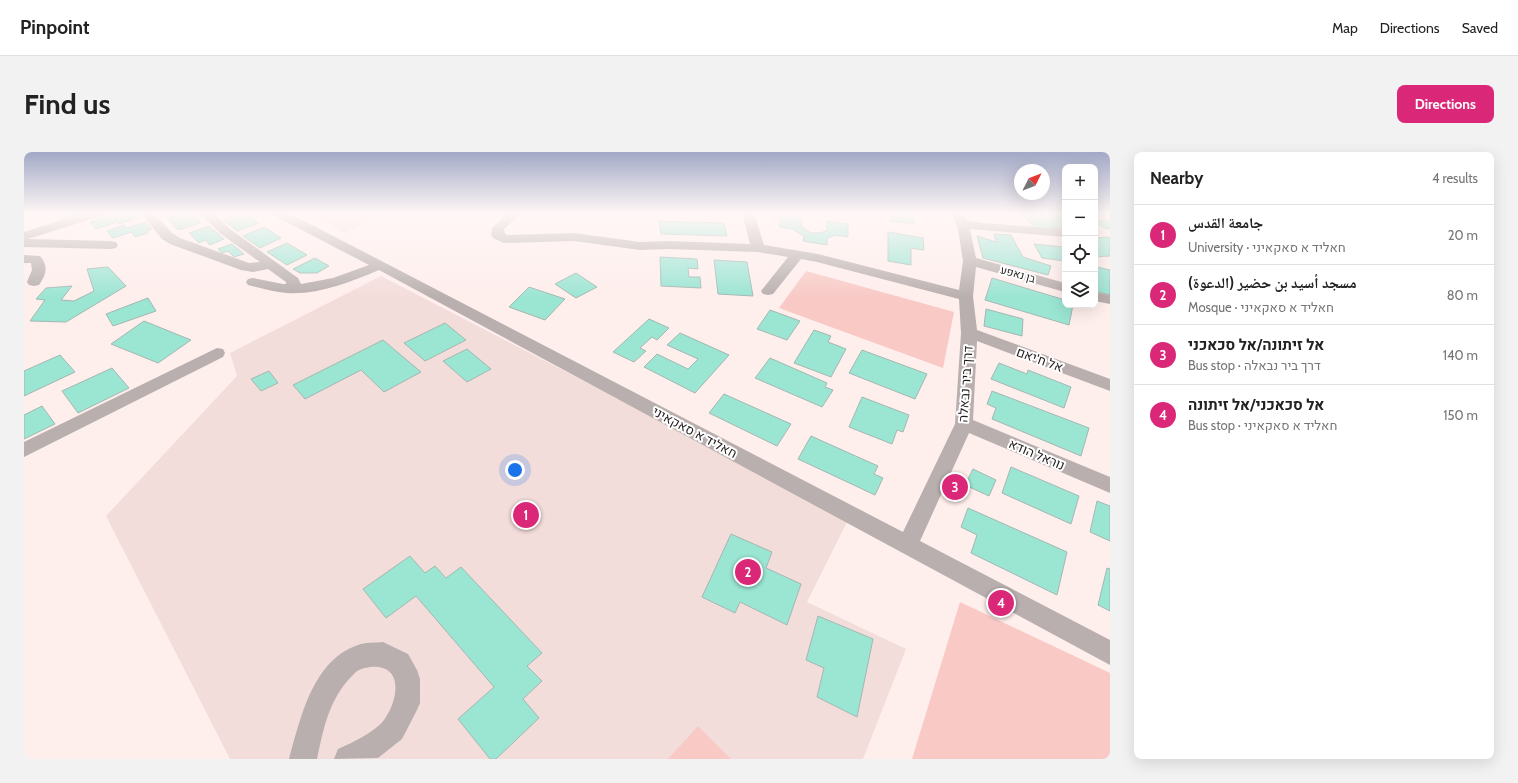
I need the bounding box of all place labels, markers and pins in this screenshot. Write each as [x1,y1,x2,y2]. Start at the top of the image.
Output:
pin: 3 [942,472,968,502]
pin: 1 [513,500,539,530]
pin: 2 [735,557,761,587]
pin: 4 [988,588,1014,618]

